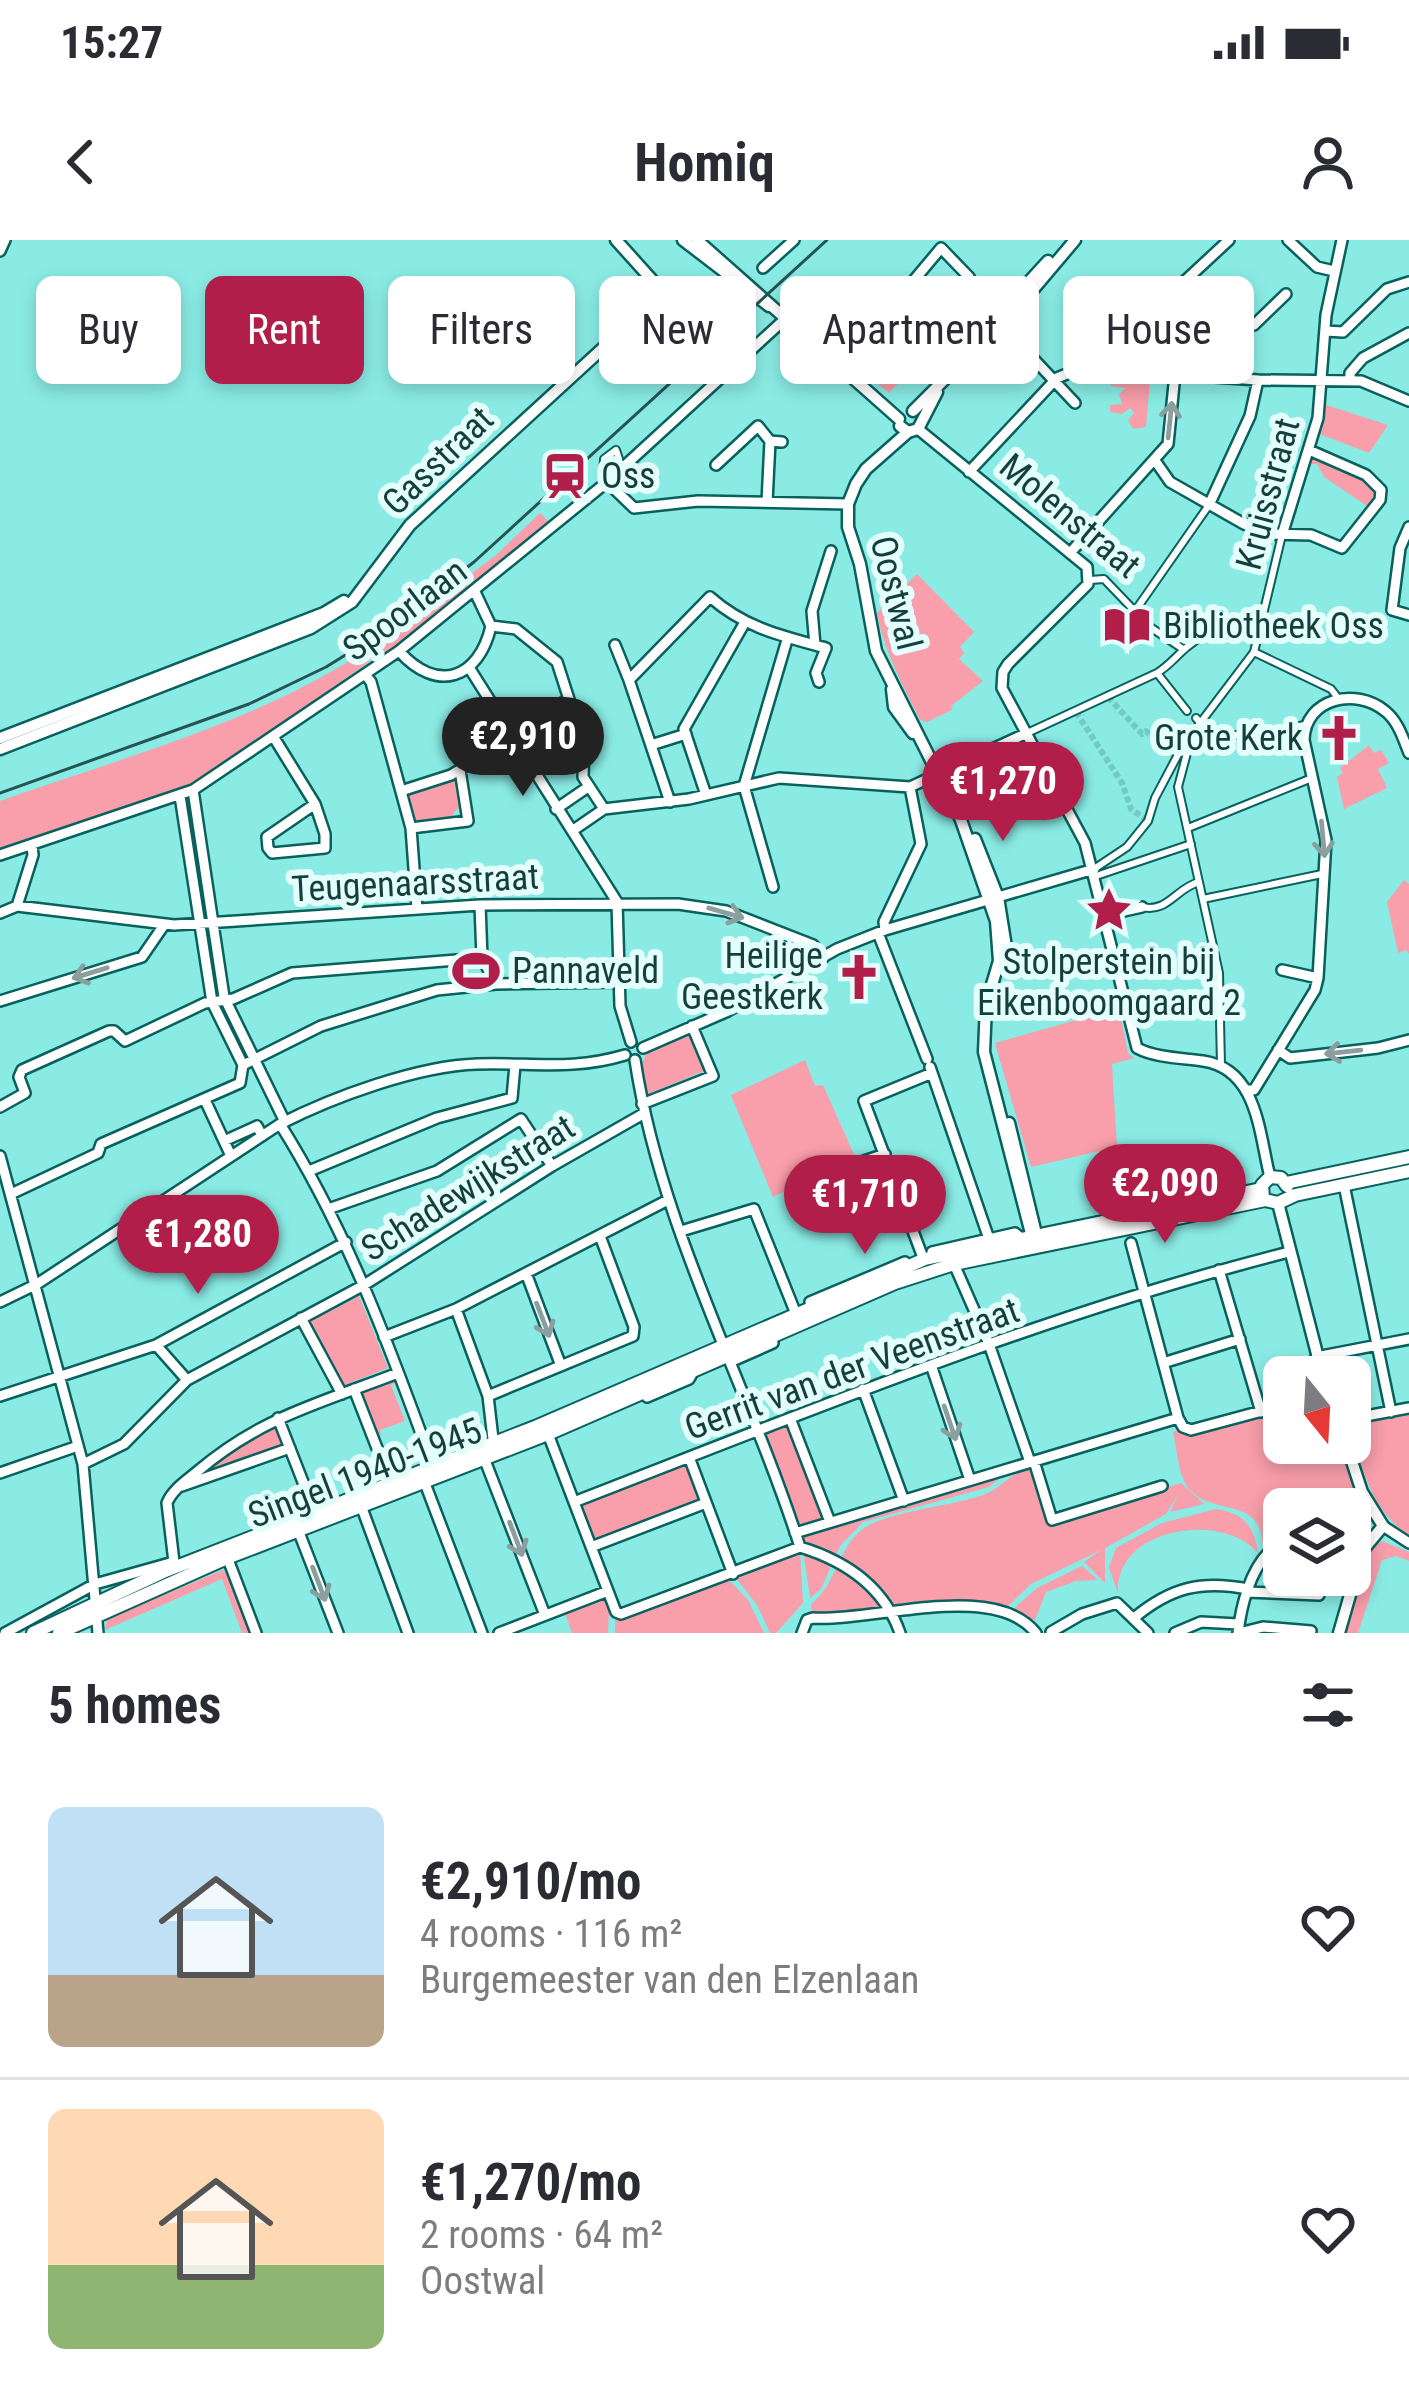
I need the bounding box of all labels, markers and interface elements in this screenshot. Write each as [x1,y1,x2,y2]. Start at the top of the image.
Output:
text: 15:27 [60,16,163,69]
icon: back [48,129,114,195]
icon: person [1295,129,1361,195]
text: Homiq [634,131,775,194]
chip: Buy [36,276,181,384]
chip: Rent [205,276,364,384]
chip: Filters [388,276,575,384]
chip: New [599,276,756,384]
chip: Apartment [780,276,1039,384]
chip: House [1063,276,1254,384]
street label: Gasstraat [374,398,502,524]
one-way arrow [1160,401,1182,440]
street label: Kruisstraat [1228,414,1308,574]
street label: Molenstraat [991,445,1149,587]
station icon: Oss [540,451,590,501]
place label: Oss [601,455,655,497]
street label: Oostwal [862,532,930,654]
street label: Spoorlaan [335,550,475,670]
library icon: Bibliotheek Oss [1102,601,1152,651]
place label: Bibliotheek Oss [1163,605,1384,647]
pin: €2,910 [425,697,621,799]
text: €2,910 [469,713,577,759]
church icon: Grote Kerk [1314,713,1364,763]
place label: Grote Kerk [1154,717,1303,759]
pin: €1,270 [905,742,1101,844]
text: €1,270 [949,758,1057,804]
one-way arrow [1312,819,1335,858]
street label: Teugenaarsstraat [290,856,540,910]
place icon: Stolperstein bij Eikenboomgaard 2 [1084,885,1134,935]
one-way arrow [706,903,744,925]
place label: Heilige Geestkerk [681,935,823,1018]
place label: Stolperstein bij Eikenboomgaard 2 [977,941,1241,1024]
sports icon: Pannaveld [451,946,501,996]
place label: Pannaveld [512,950,659,992]
church icon: Heilige Geestkerk [834,952,884,1002]
one-way arrow [72,963,110,985]
one-way arrow [1324,1041,1363,1064]
street label: Schadewijkstraat [354,1106,582,1270]
pin: €2,090 [1067,1144,1263,1246]
pin: €1,710 [767,1155,963,1257]
text: €2,090 [1111,1160,1219,1206]
text: €1,710 [811,1171,919,1217]
pin: €1,280 [100,1195,296,1297]
text: €1,280 [144,1211,252,1257]
street label: Gerrit van der Veenstraat [679,1289,1025,1449]
one-way arrow [534,1300,556,1337]
north arrow [1263,1356,1371,1464]
map controls [1263,1356,1371,1596]
one-way arrow [941,1404,962,1441]
street label: Singel 1940-1945 [242,1409,488,1537]
button: layers [1263,1488,1371,1596]
one-way arrow [506,1520,528,1557]
one-way arrow [309,1565,331,1602]
icon: filters [1295,1672,1361,1738]
text: 5 homes [48,1676,221,1735]
text: €2,910/mo [420,1852,641,1911]
icon: home [144,1855,288,1999]
icon: heart [1295,1894,1361,1960]
text: 4 rooms · 116 m² [420,1911,682,1957]
text: Burgemeester van den Elzenlaan [420,1957,919,2003]
text: €1,270/mo [420,2153,641,2212]
icon: home [144,2157,288,2301]
icon: heart [1295,2196,1361,2262]
text: 2 rooms · 64 m² [420,2212,663,2258]
text: Oostwal [420,2258,545,2304]

